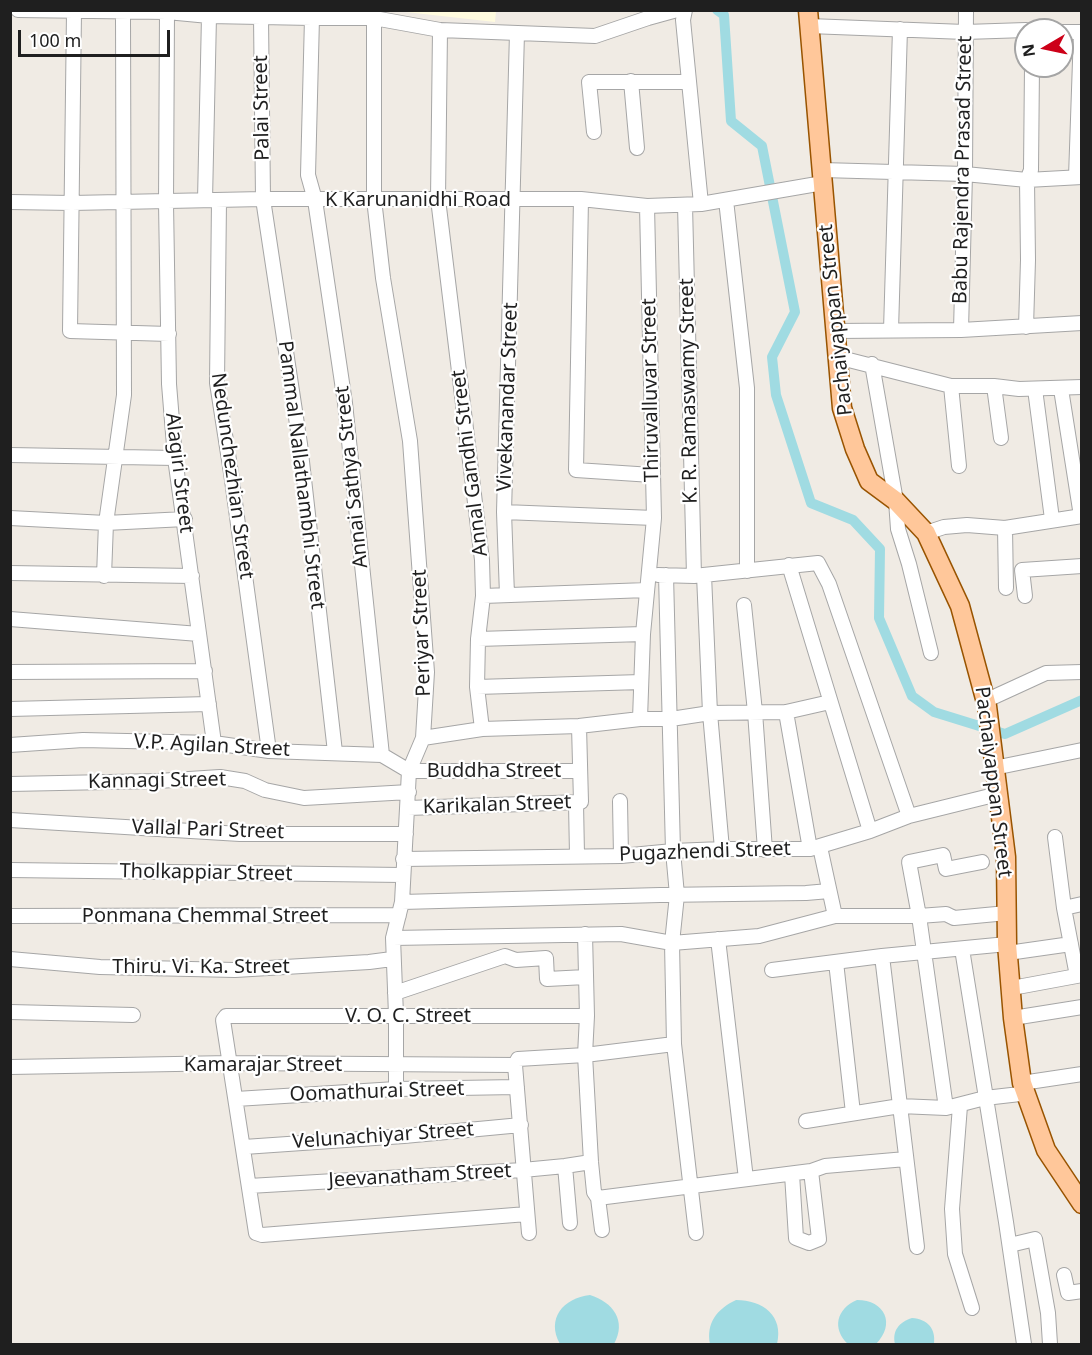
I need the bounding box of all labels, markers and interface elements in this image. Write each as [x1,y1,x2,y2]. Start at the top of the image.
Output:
scale bar [21,18,172,56]
north arrow [1014,18,1074,78]
text: 100 m [29,28,81,52]
street label: Babu Rajendra Prasad Street [949,36,977,304]
text: N [1016,42,1040,59]
street label: Palai Street [249,55,275,161]
street label: K Karunanidhi Road [325,188,511,212]
street label: Pachaiyappan Street [814,223,858,417]
street label: K. R. Ramaswamy Street [675,278,703,504]
street label: Thiruvalluvar Street [637,298,665,482]
street label: Vivekanandar Street [493,302,523,492]
street label: Pammal Nallathambhi Street [273,339,329,611]
street label: Annal Gandhi Street [447,368,493,558]
street label: Nedunchezhian Street [206,371,258,581]
street label: Annai Sathya Street [330,385,374,569]
street label: Alagiri Street [160,411,198,535]
street label: Periyar Street [408,569,436,697]
street label: Pachaiyappan Street [969,685,1017,879]
street label: V.P. Agilan Street [133,730,291,762]
street label: Buddha Street [427,759,561,783]
street label: Kannagi Street [88,768,226,794]
street label: Karikalan Street [422,790,572,820]
street label: Vallal Pari Street [131,815,285,845]
street label: Pugazhendi Street [619,837,791,867]
street label: Tholkappiar Street [119,859,293,887]
street label: Ponmana Chemmal Street [82,904,328,928]
street label: Thiru. Vi. Ka. Street [112,955,290,979]
street label: V. O. C. Street [345,1004,471,1028]
street label: Kamarajar Street [184,1053,342,1077]
street label: Oomathurai Street [289,1077,465,1107]
street label: Velunachiyar Street [291,1118,475,1154]
street label: Jeevanatham Street [328,1159,512,1193]

